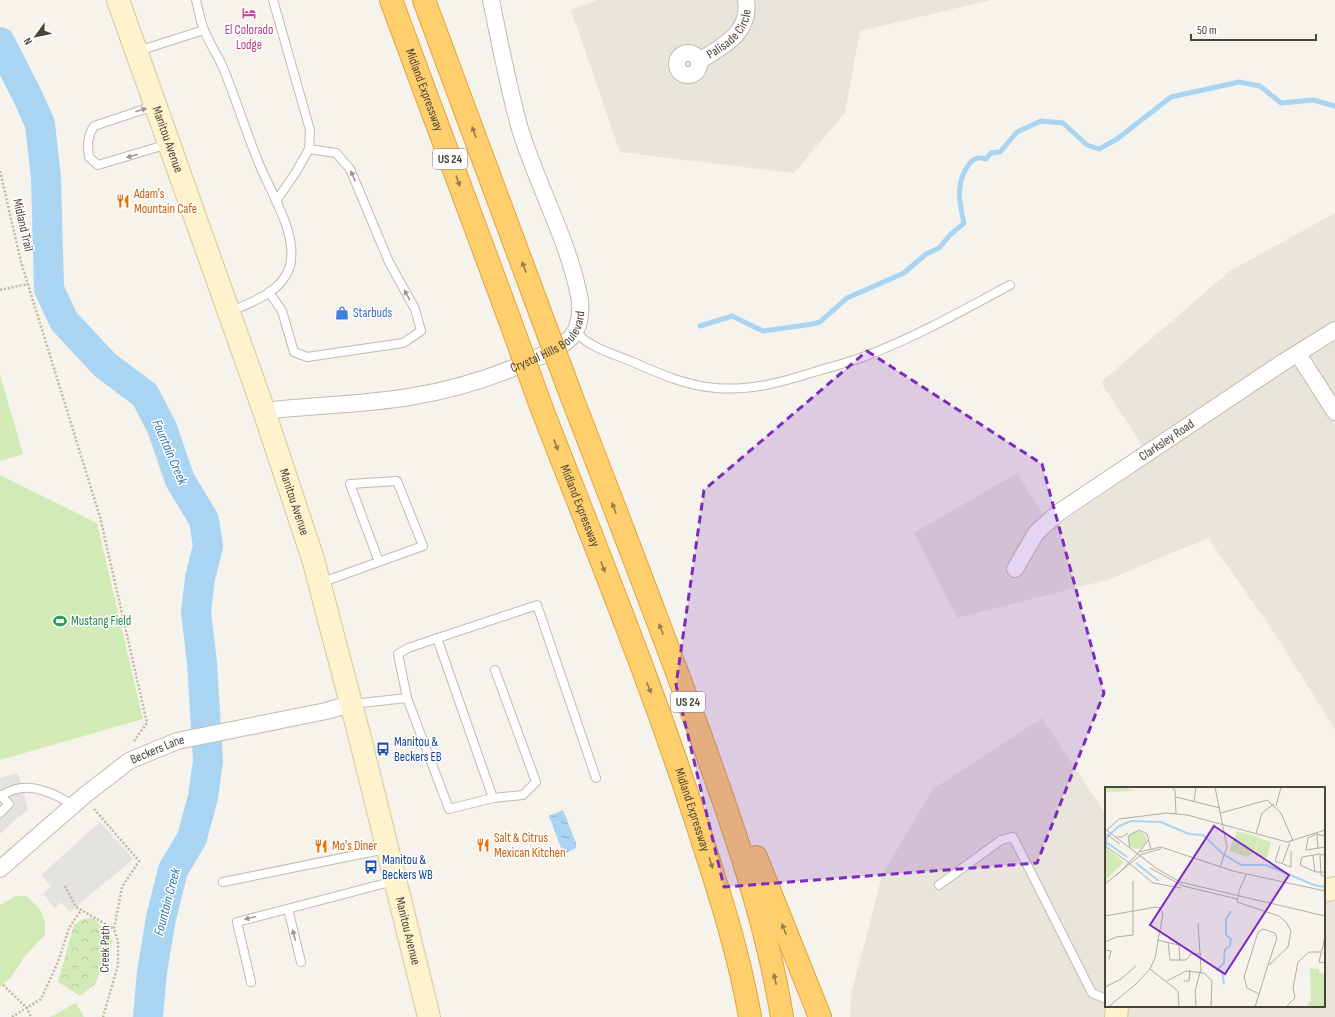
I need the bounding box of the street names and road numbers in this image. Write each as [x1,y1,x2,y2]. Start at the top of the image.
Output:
street label: Palisade Circle [704,8,755,62]
street label: Midland Expressway [402,47,447,133]
street label: Manitou Avenue [148,104,187,175]
road number: US 24 [433,149,467,169]
street label: Midland Trail [9,197,37,253]
street label: Crystal Hills Boulevard [508,310,588,376]
street label: Clarksley Road [1136,416,1197,465]
street label: Midland Expressway [557,462,603,549]
street label: Manitou Avenue [276,467,313,537]
road number: US 24 [671,692,705,712]
street label: Beckers Lane [128,732,186,768]
street label: Midland Expressway [671,766,713,853]
street label: Manitou Avenue [392,895,424,967]
street label: Creek Path [97,925,113,973]

